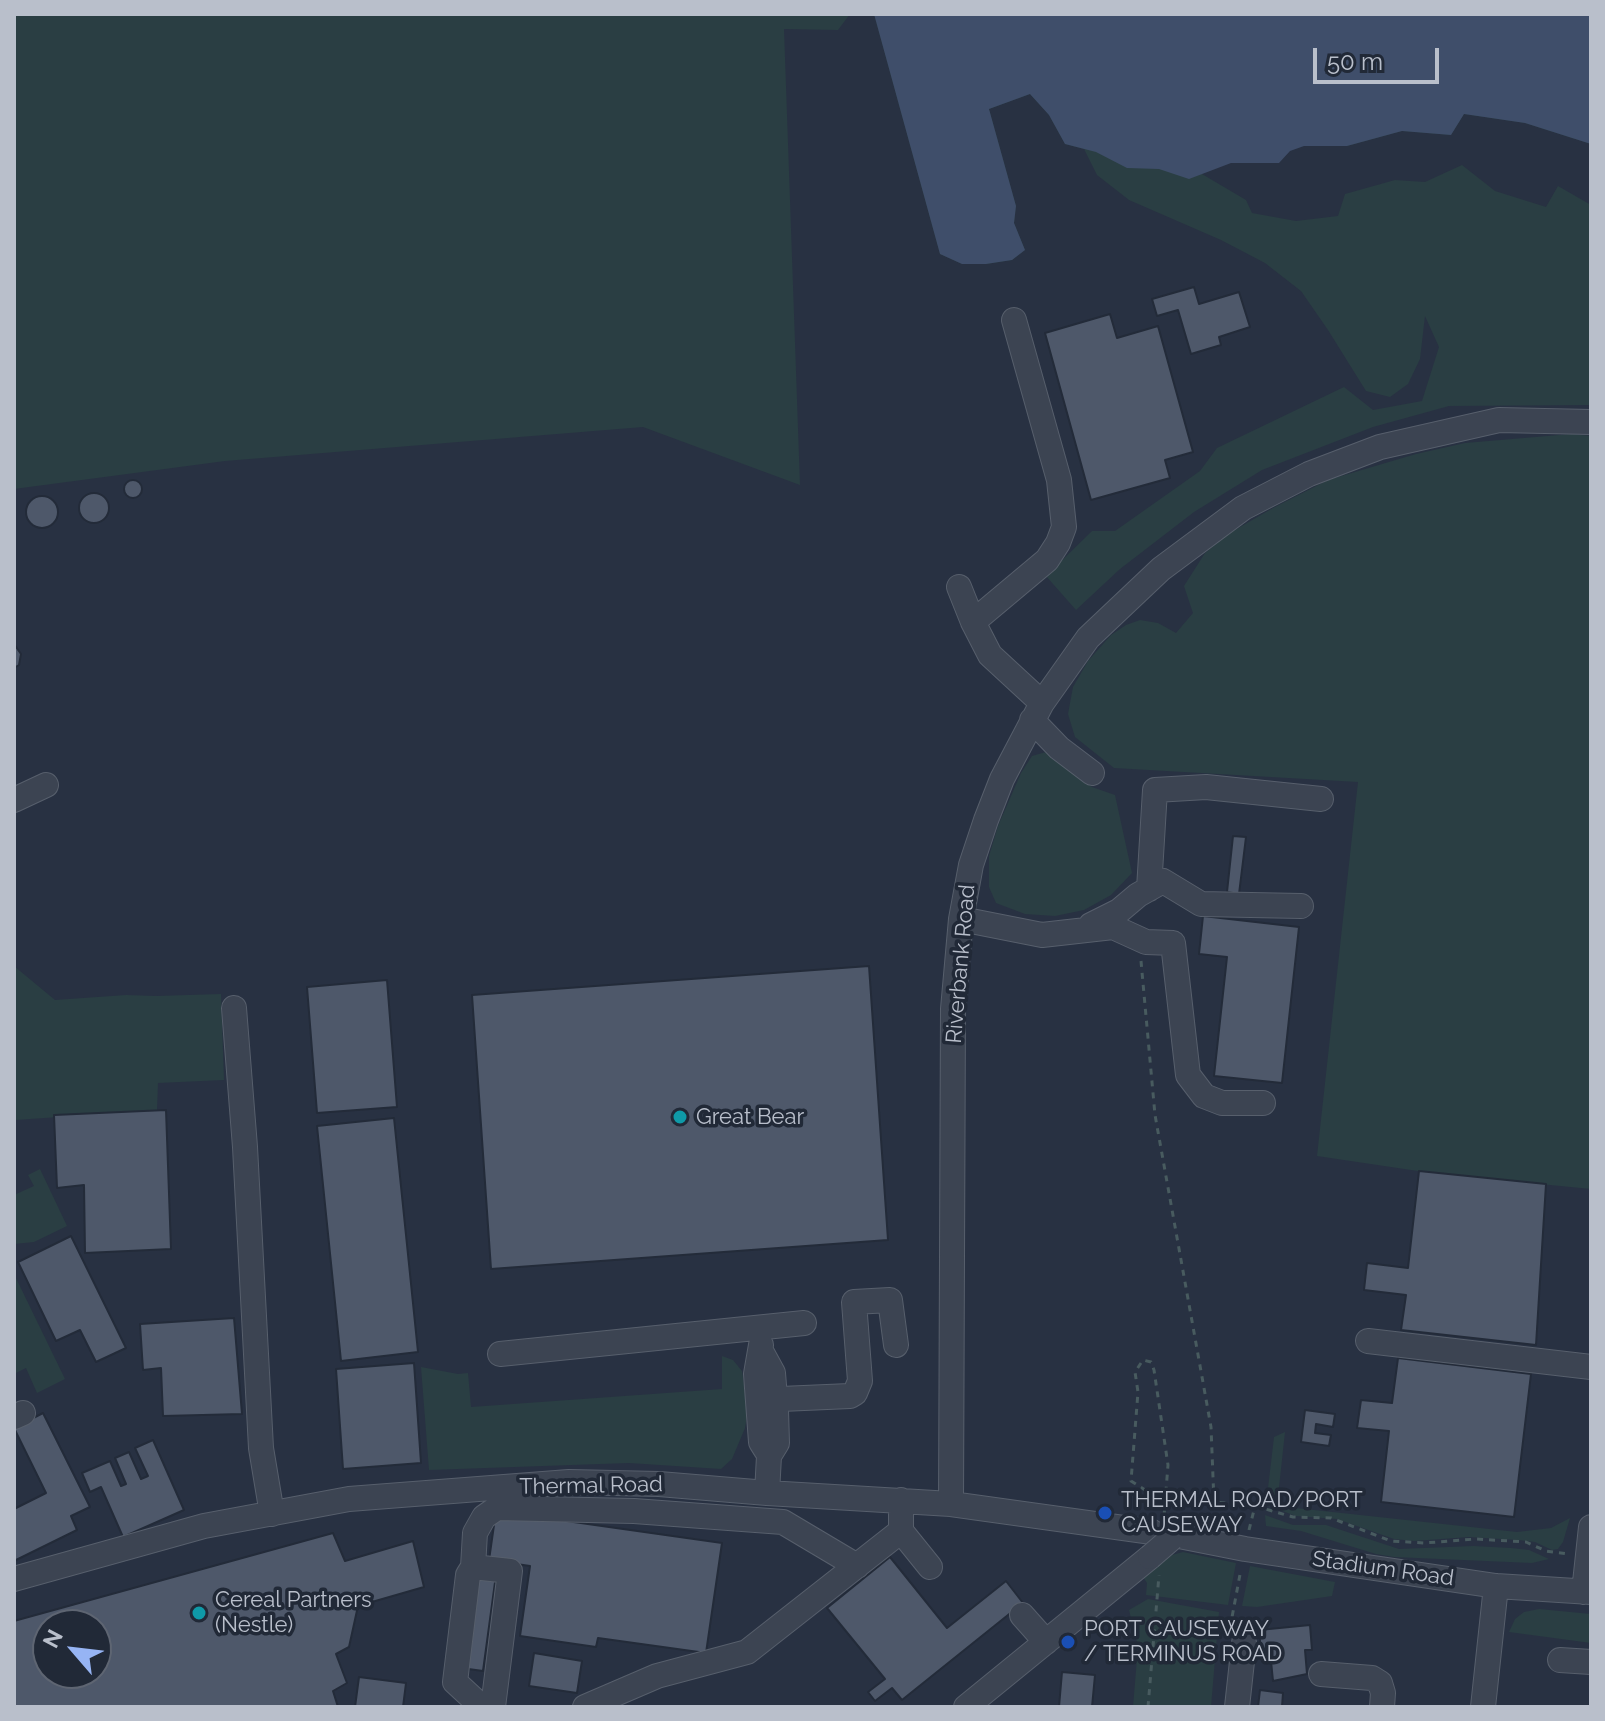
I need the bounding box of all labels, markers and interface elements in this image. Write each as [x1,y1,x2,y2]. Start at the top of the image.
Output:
scale bar [1317,32,1443,82]
text: 50 m [1327,47,1383,76]
street label: Riverbank Road [941,883,981,1045]
place label: Great Bear [696,1104,804,1130]
marker: Great Bear [671,1108,689,1126]
street label: Thermal Road [519,1472,663,1500]
place label: THERMAL ROAD/PORT CAUSEWAY [1121,1487,1363,1538]
marker: THERMAL ROAD/PORT CAUSEWAY [1096,1504,1114,1522]
street label: Stadium Road [1311,1546,1455,1592]
place label: Cereal Partners (Nestle) [215,1587,372,1638]
marker: Cereal Partners (Nestle) [190,1604,208,1622]
north arrow [32,1609,112,1689]
place label: PORT CAUSEWAY / TERMINUS ROAD [1084,1616,1282,1668]
text: N [37,1625,68,1652]
marker: PORT CAUSEWAY / TERMINUS ROAD [1059,1633,1077,1651]

